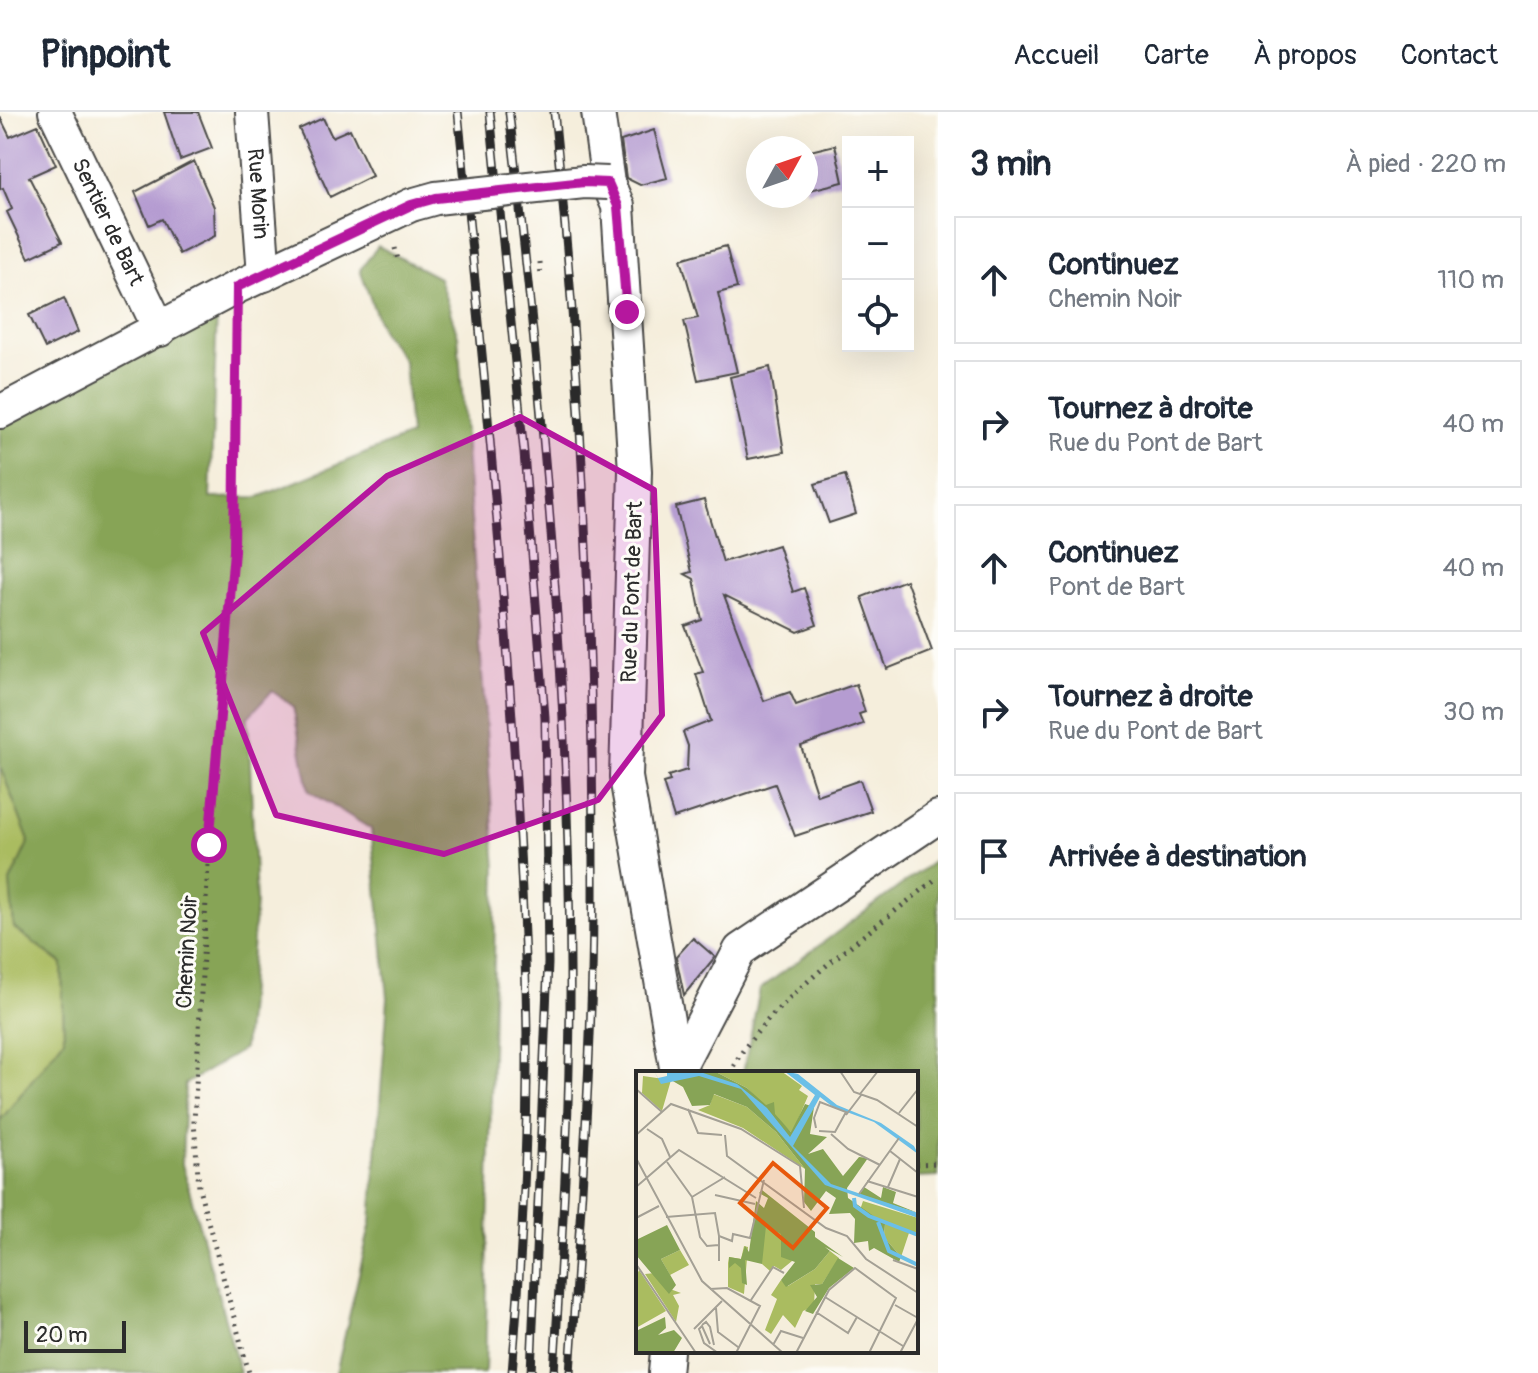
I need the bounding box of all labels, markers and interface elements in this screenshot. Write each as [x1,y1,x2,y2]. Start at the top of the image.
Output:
text: Pinpoint [40,31,170,79]
text: Accueil [1013,38,1100,73]
text: Carte [1144,38,1209,73]
text: À propos [1253,38,1357,73]
text: Contact [1401,38,1498,73]
north arrow [746,136,818,208]
map controls [842,136,914,352]
button: + [842,136,914,208]
text: 3 min [970,143,1052,186]
street label: Rue Morin [241,147,275,240]
text: À pied · 220 m [1345,148,1506,180]
street label: Sentier de Bart [65,154,151,290]
button: − [842,208,914,280]
text: Continuez [1048,246,1179,283]
icon: ahead [972,258,1016,302]
text: 110 m [1437,264,1504,296]
button: locate [842,280,914,352]
text: Chemin Noir [1048,283,1182,315]
route end [609,294,645,330]
text: Tournez à droite [1048,390,1252,427]
icon: right [972,402,1016,446]
text: 40 m [1442,408,1504,440]
text: Rue du Pont de Bart [1048,427,1263,459]
street label: Rue du Pont de Bart [615,501,649,683]
text: Continuez [1048,534,1179,571]
icon: ahead [972,546,1016,590]
text: 40 m [1442,552,1504,584]
text: Pont de Bart [1048,571,1185,603]
text: Tournez à droite [1048,678,1252,715]
icon: right [972,690,1016,734]
text: 30 m [1443,696,1504,728]
text: Rue du Pont de Bart [1048,715,1263,747]
route start [191,827,227,863]
icon: arrive [972,834,1016,878]
text: Arrivée à destination [1048,838,1307,875]
street label: Chemin Noir [170,894,204,1009]
inset map [636,1071,918,1353]
scale bar [24,1317,126,1353]
text: 20 m [36,1321,88,1349]

